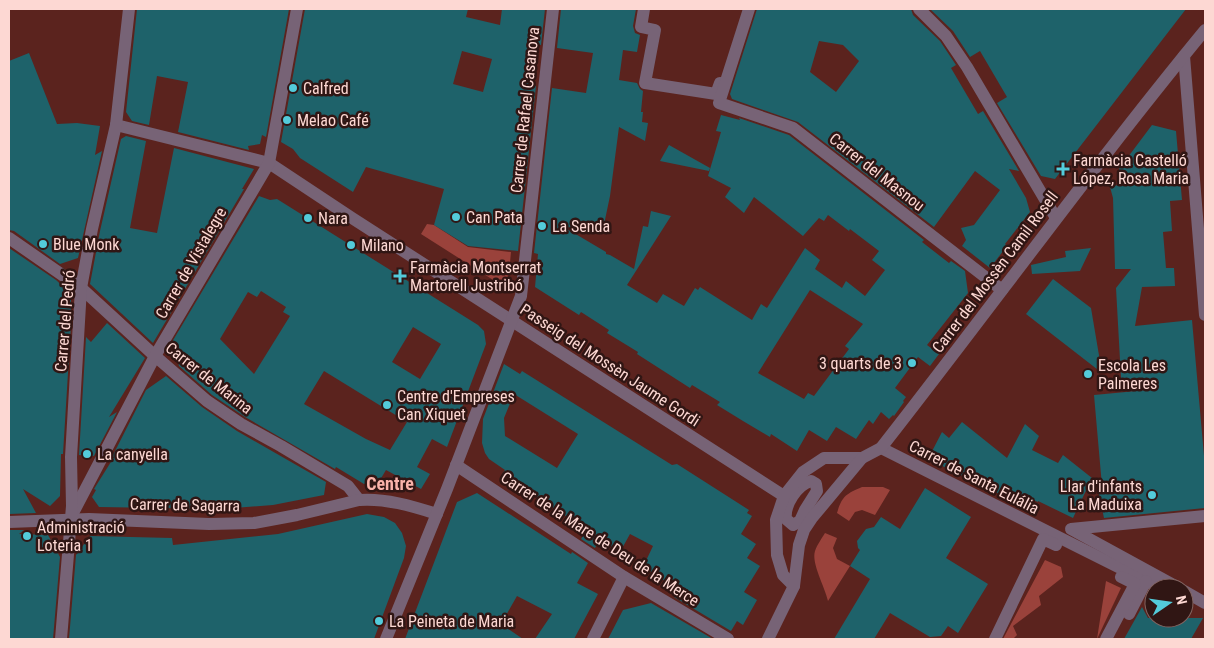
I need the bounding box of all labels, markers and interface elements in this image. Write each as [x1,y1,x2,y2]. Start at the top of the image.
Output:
street label: Carrer de Rafael Casanova [507,26,543,194]
place label: Calfred [303,79,349,98]
marker: Calfred [287,82,299,94]
place label: Melao Café [297,111,369,130]
marker: Melao Café [281,114,293,126]
street label: Carrer del Masnou [826,129,928,215]
place label: Farmàcia Castelló López, Rosa Maria [1073,151,1189,188]
marker: Farmàcia Castelló López, Rosa Maria [1057,163,1069,175]
street label: Carrer del Mossèn Camil Rosell [928,188,1062,356]
street label: Carrer de Vistalegre [151,204,231,322]
place label: Can Pata [466,208,523,227]
place label: Nara [318,209,348,228]
marker: Can Pata [450,211,462,223]
marker: Nara [302,212,314,224]
place label: La Senda [552,217,610,236]
marker: La Senda [536,220,548,232]
place label: Blue Monk [53,235,120,254]
place label: Milano [361,236,404,255]
marker: Blue Monk [37,238,49,250]
marker: Milano [345,239,357,251]
place label: Farmàcia Montserrat Martorell Justribó [410,258,542,295]
street label: Carrer del Pedró [51,269,79,373]
marker: Farmàcia Montserrat Martorell Justribó [394,270,406,282]
street label: Passeig del Mossèn Jaume Gordi [517,300,703,430]
street label: Carrer de Marina [162,338,256,418]
place label: 3 quarts de 3 [819,354,902,373]
place label: Escola Les Palmeres [1098,356,1166,393]
marker: 3 quarts de 3 [906,357,918,369]
marker: Escola Les Palmeres [1082,368,1094,380]
place label: Centre d'Empreses Can Xiquet [397,387,515,424]
marker: Centre d'Empreses Can Xiquet [381,399,393,411]
street label: Carrer de Santa Eulália [906,436,1042,518]
place label: La canyella [97,445,168,464]
marker: La canyella [81,448,93,460]
street label: Carrer de la Mare de Deu de la Merce [497,468,703,610]
district label: Centre [366,473,414,494]
place label: Llar d'infants La Maduixa [1060,477,1142,514]
marker: Llar d'infants La Maduixa [1146,489,1158,501]
street label: Carrer de Sagarra [130,495,240,515]
place label: Administració Loteria 1 [37,518,125,555]
marker: Administració Loteria 1 [21,530,33,542]
north arrow [1144,578,1194,628]
text: N [1173,594,1190,606]
place label: La Peineta de Maria [389,612,514,631]
marker: La Peineta de Maria [373,615,385,627]

